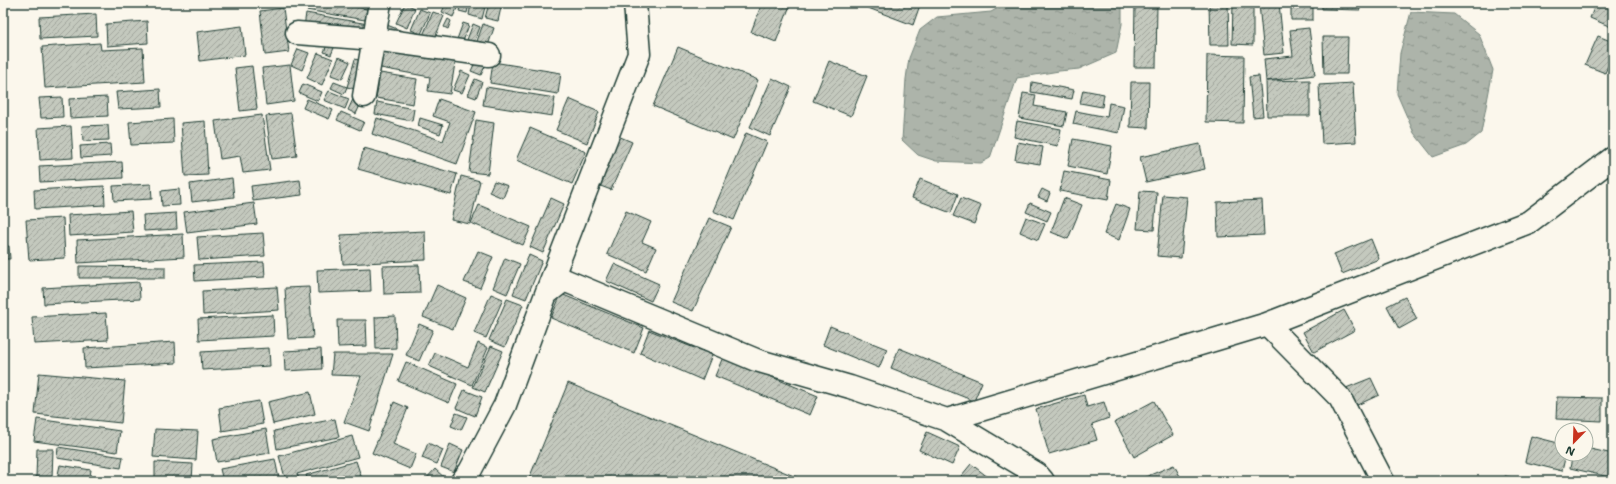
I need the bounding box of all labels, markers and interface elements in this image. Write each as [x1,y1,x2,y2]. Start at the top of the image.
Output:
north arrow [1554,422,1594,462]
text: N [1563,442,1577,459]

